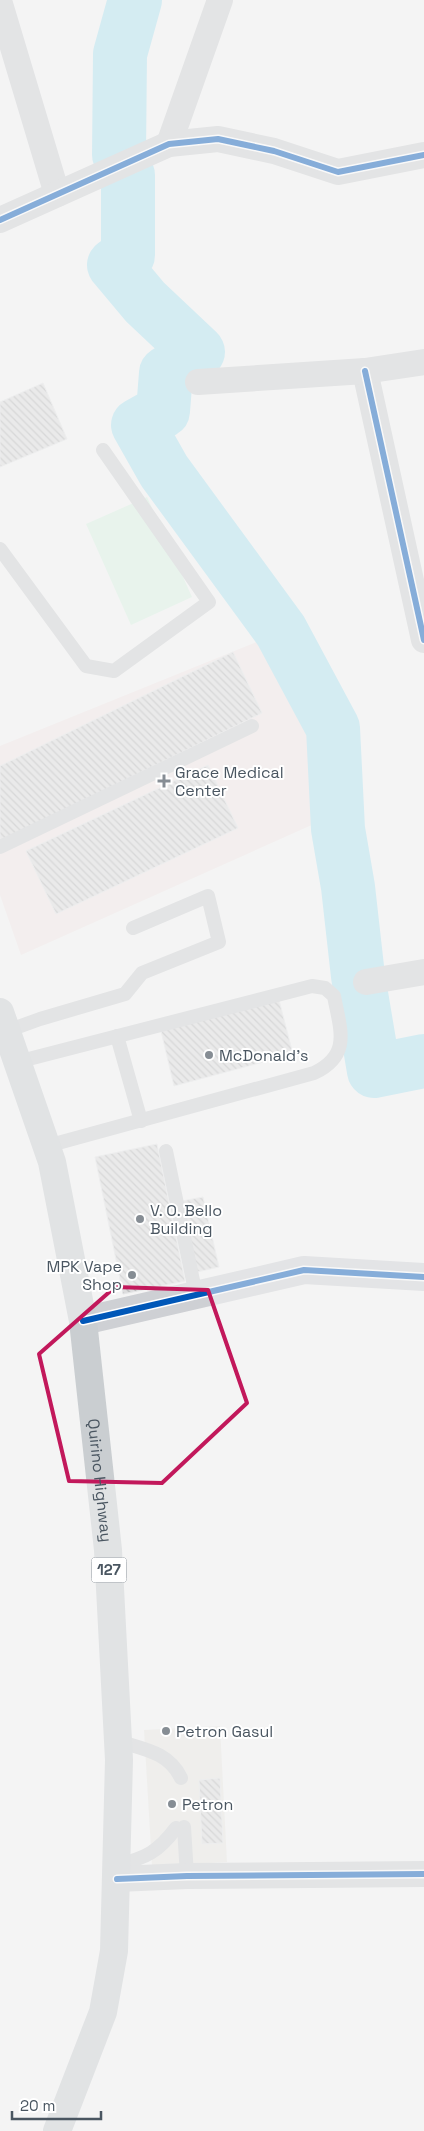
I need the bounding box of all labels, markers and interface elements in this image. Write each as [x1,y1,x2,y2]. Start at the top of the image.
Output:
place label: Grace Medical Center [175,762,284,801]
marker: Grace Medical Center [157,774,171,788]
place label: McDonald's [219,1045,309,1066]
marker: McDonald's [203,1049,215,1061]
place label: V. O. Bello Building [150,1200,222,1239]
marker: V. O. Bello Building [134,1213,146,1225]
place label: MPK Vape Shop [47,1256,122,1295]
marker: MPK Vape Shop [126,1269,138,1281]
street label: Quirino Highway [83,1418,117,1543]
road number: 127 [92,1558,126,1582]
place label: Petron Gasul [176,1721,273,1742]
marker: Petron Gasul [160,1725,172,1737]
place label: Petron [182,1794,233,1815]
marker: Petron [166,1798,178,1810]
scale bar [12,2088,101,2120]
text: 20 m [20,2096,55,2115]

